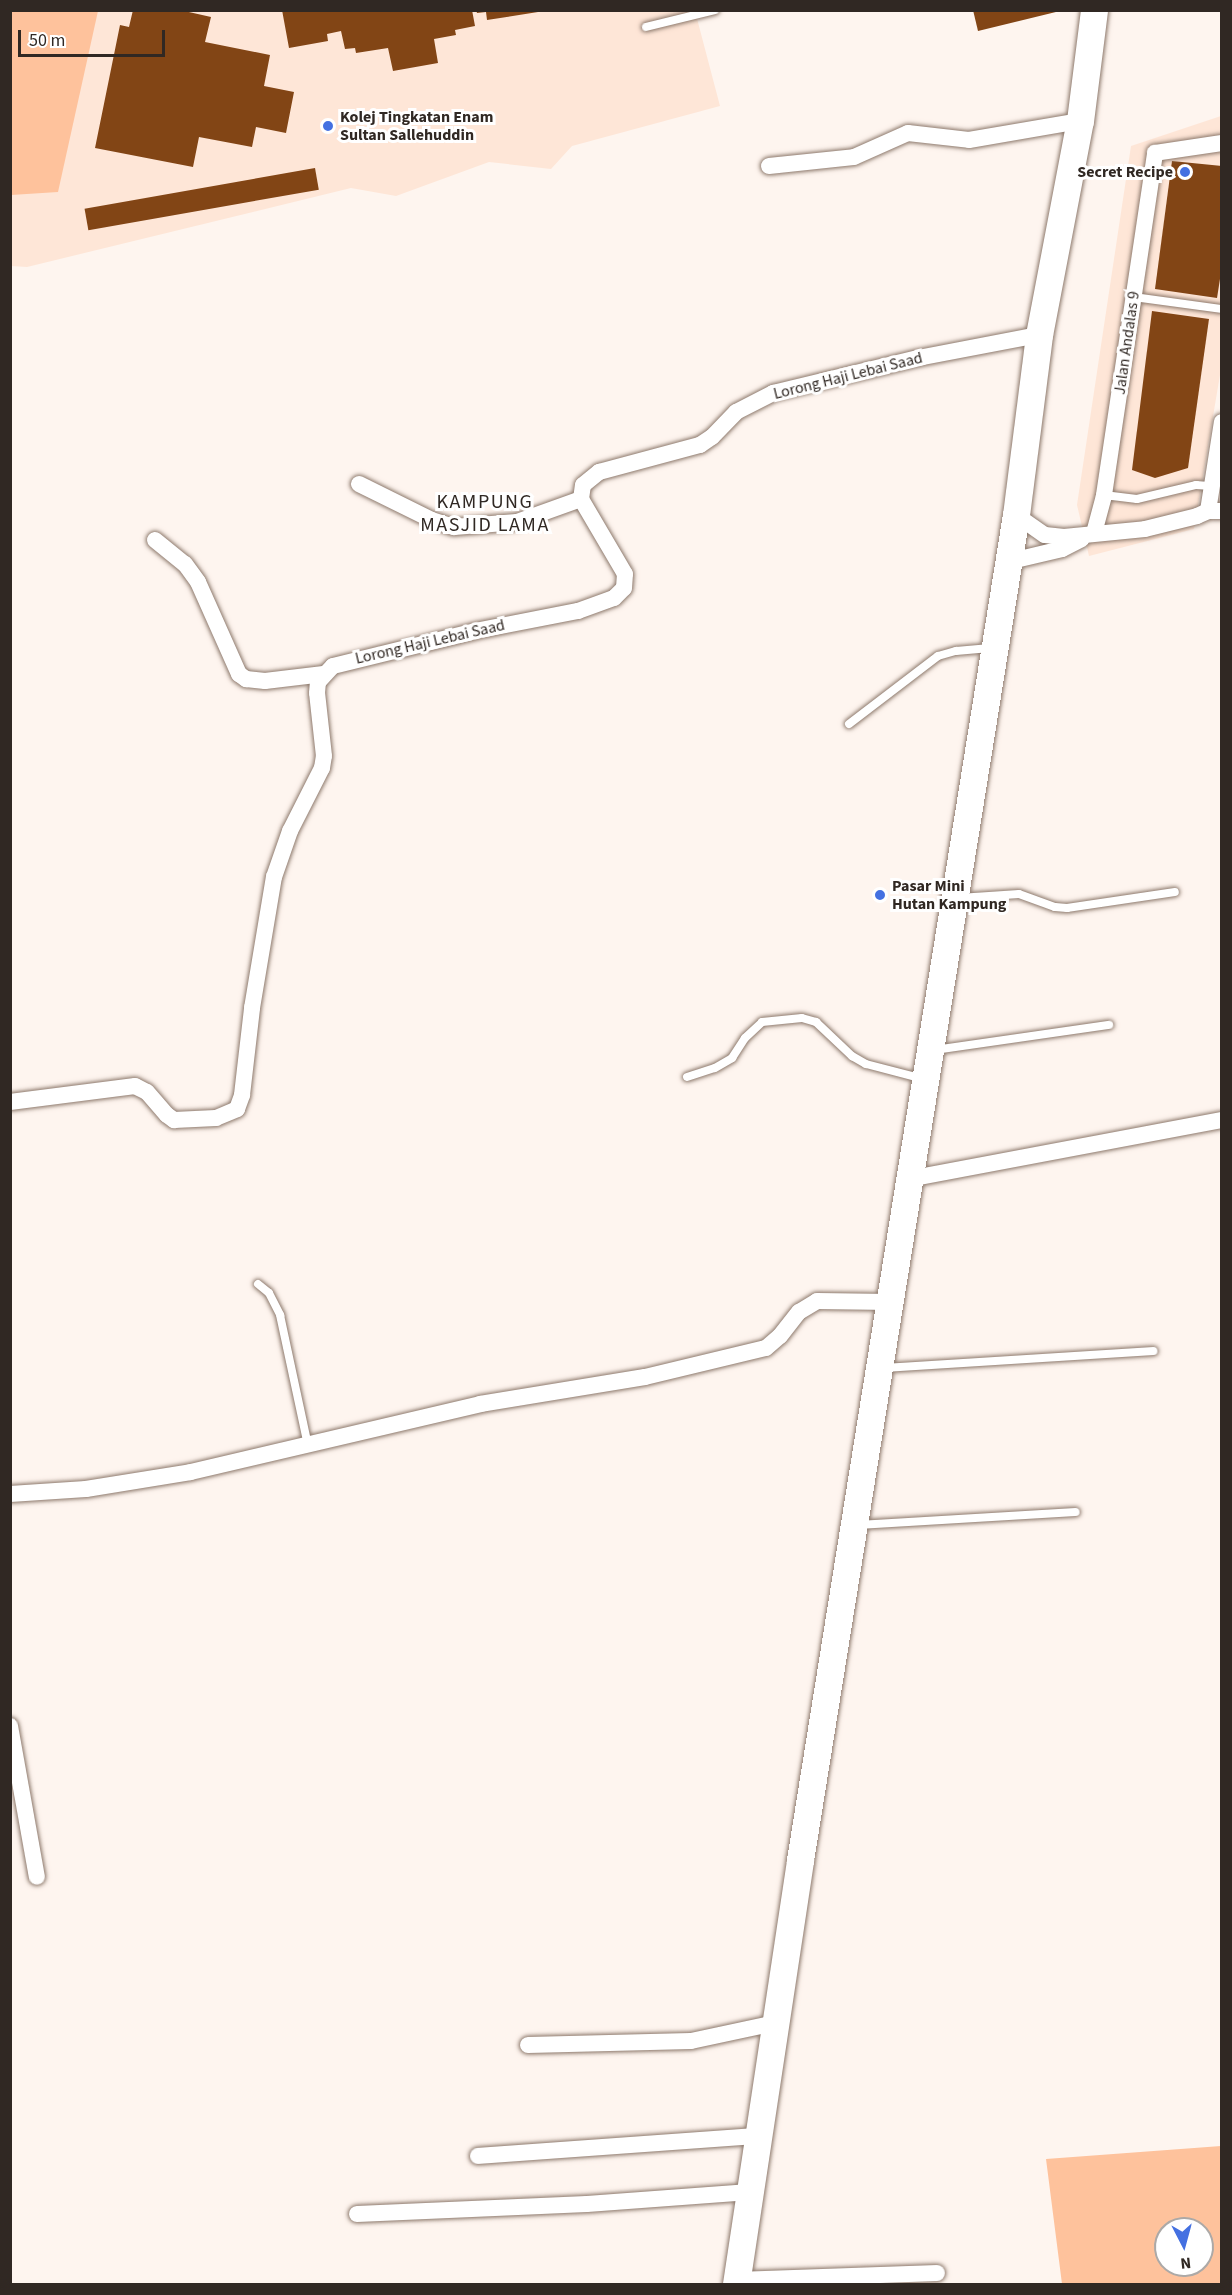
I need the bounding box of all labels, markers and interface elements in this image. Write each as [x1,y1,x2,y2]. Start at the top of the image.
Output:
scale bar [21,18,168,56]
text: 50 m [29,28,65,53]
place label: Kolej Tingkatan Enam Sultan Sallehuddin [340,107,493,145]
marker: Kolej Tingkatan Enam Sultan Sallehuddin [321,119,335,133]
place label: Secret Recipe [1077,162,1173,182]
marker: Secret Recipe [1178,165,1192,179]
street label: Jalan Andalas 9 [1110,290,1144,396]
street label: Lorong Haji Lebai Saad [772,348,924,404]
district label: KAMPUNG MASJID LAMA [420,491,550,538]
street label: Lorong Haji Lebai Saad [353,615,507,669]
place label: Pasar Mini Hutan Kampung [892,876,1006,914]
marker: Pasar Mini Hutan Kampung [873,888,887,902]
north arrow [1154,2217,1214,2277]
text: N [1179,2251,1192,2274]

